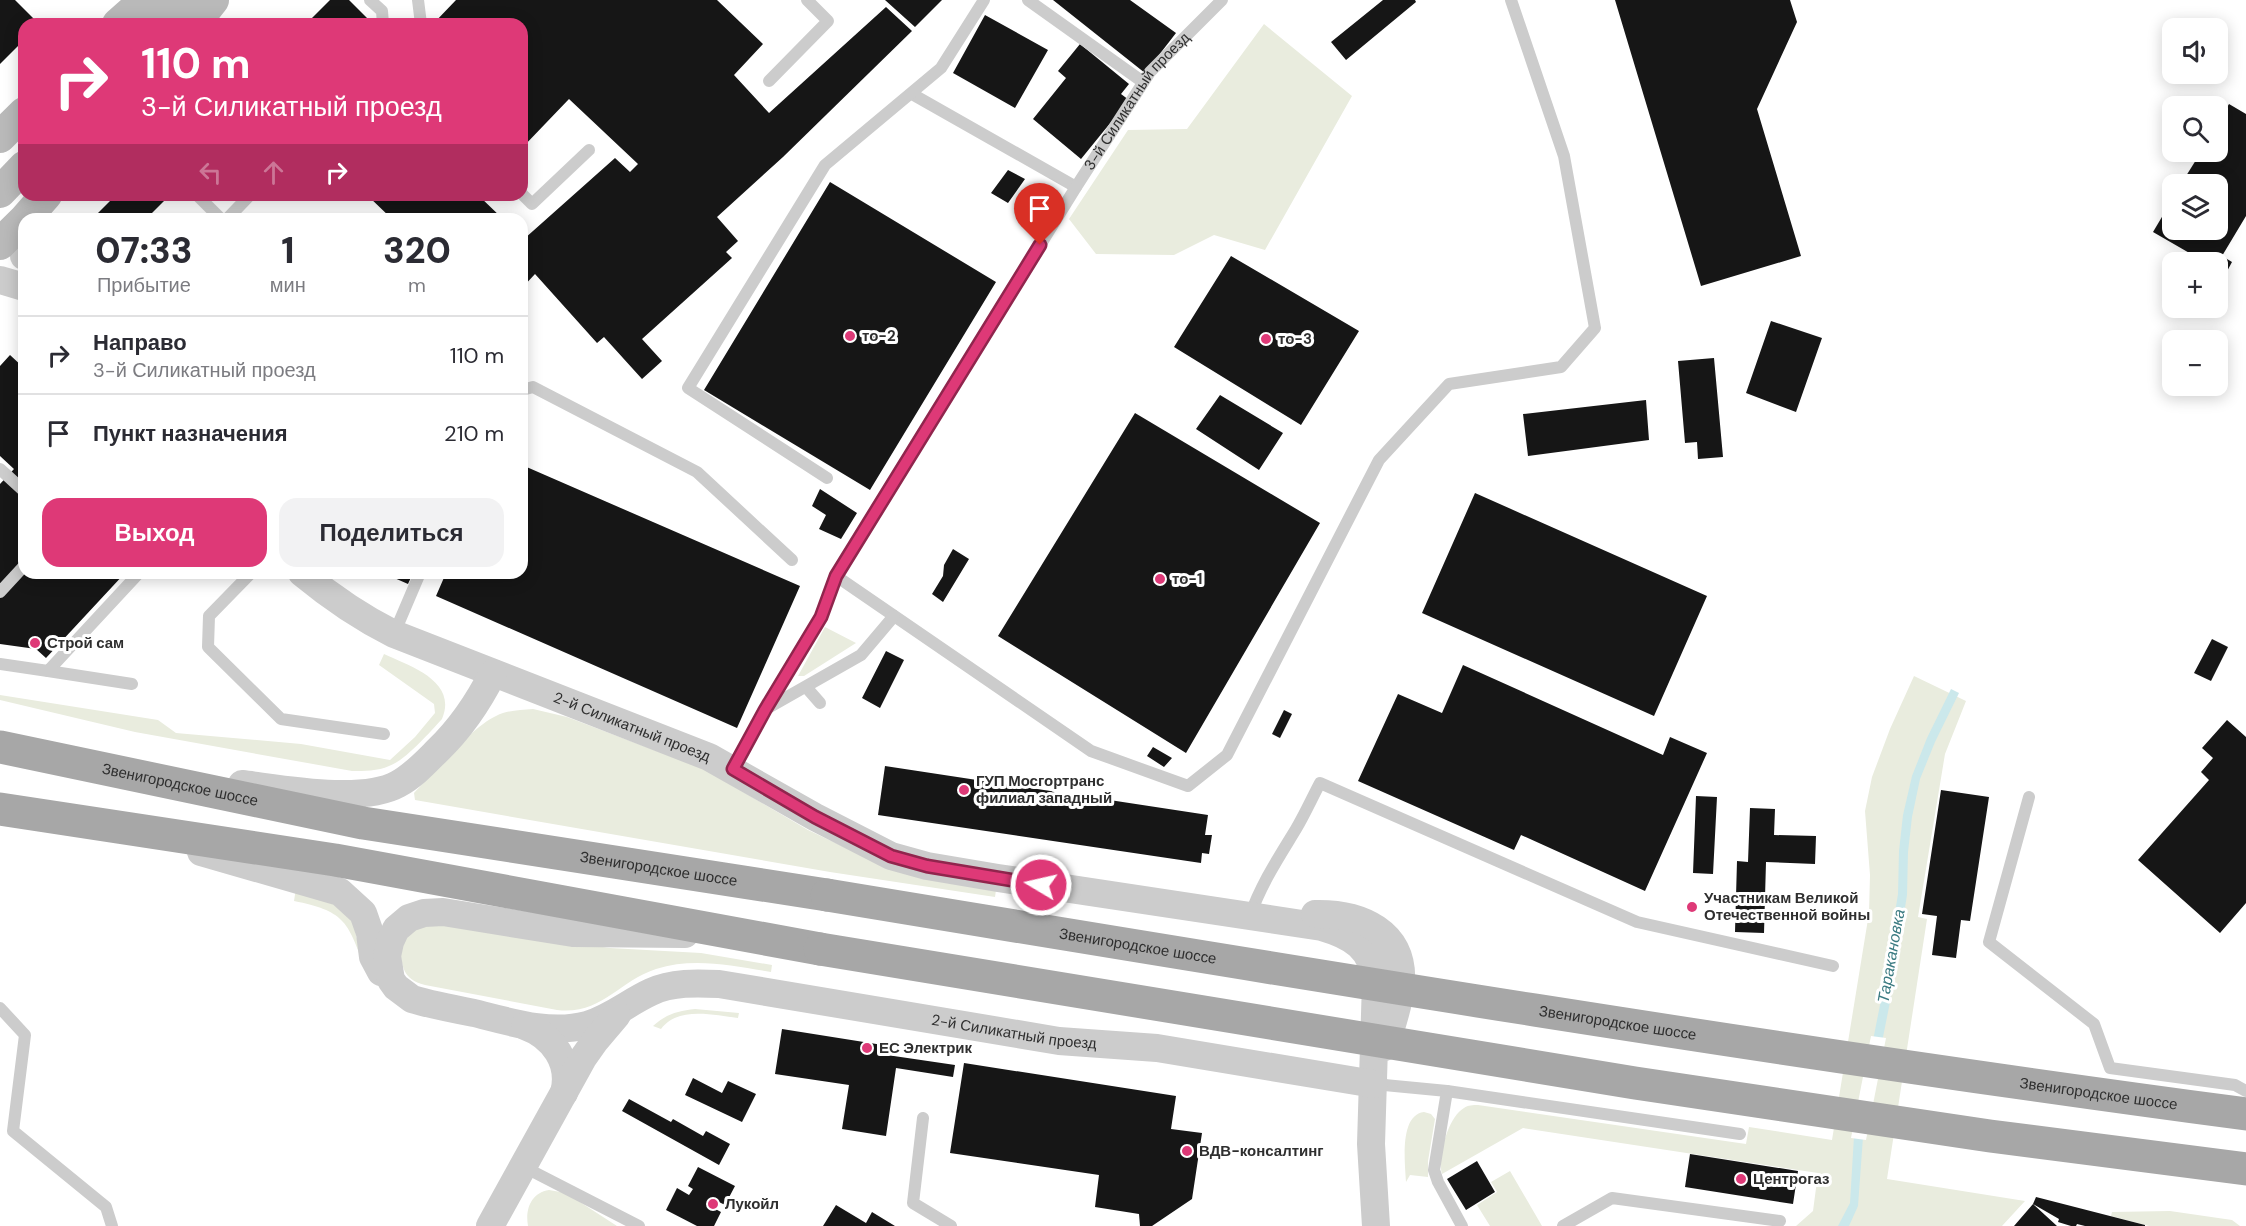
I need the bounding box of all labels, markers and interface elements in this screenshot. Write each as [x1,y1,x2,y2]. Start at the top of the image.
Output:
map controls [2162,18,2228,396]
button: sound [2162,18,2228,84]
street label: 3-й Силикатный проезд [1079,28,1194,174]
text: 110 m [141,36,251,91]
icon: right [42,42,120,120]
text: 3-й Силикатный проезд [141,89,442,124]
button: search [2162,96,2228,162]
icon: left [194,156,227,189]
icon: ahead [257,156,290,189]
icon: right [320,156,353,189]
button: layers [2162,174,2228,240]
pin [1014,183,1065,245]
icon: arrive [1023,192,1056,225]
text: 07:33 [95,227,193,274]
text: 1 [281,227,294,274]
text: 320 [383,227,451,274]
button: + [2162,252,2228,318]
text: Прибытие [97,272,191,298]
text: мин [270,272,306,298]
text: m [408,272,426,298]
place label: то-2 [862,326,896,346]
text: Направо [93,328,187,357]
marker: то-2 [843,329,857,343]
place label: то-3 [1278,329,1312,349]
button: − [2162,330,2228,396]
marker: то-3 [1259,332,1273,346]
icon: right [42,339,75,372]
text: 110 m [450,341,504,370]
text: 3-й Силикатный проезд [93,357,316,383]
icon: arrive [42,417,75,450]
text: Пункт назначения [93,419,288,448]
text: 210 m [444,419,504,448]
button: Выход [42,498,267,567]
button: Поделиться [279,498,504,567]
place label: то-1 [1172,569,1202,589]
marker: то-1 [1153,572,1167,586]
place label: Строй сам [47,633,124,653]
marker: Строй сам [28,636,42,650]
street label: 2-й Силикатный проезд [550,687,714,767]
street label: Звенигородское шоссе [100,759,260,811]
place label: ГУП Мосгортранс филиал западный [976,771,1112,808]
marker: ГУП Мосгортранс филиал западный [957,783,971,797]
street label: Звенигородское шоссе [578,847,739,891]
position arrow [1009,853,1073,917]
place label: Участникам Великой Отечественной войны [1704,888,1870,925]
marker: Участникам Великой Отечественной войны [1685,900,1699,914]
water label: Таракановка [1872,907,1910,1005]
street label: Звенигородское шоссе [1058,923,1218,969]
street label: Звенигородское шоссе [1538,1001,1698,1045]
street label: 2-й Силикатный проезд [930,1010,1098,1054]
place label: ЕС Электрик [879,1038,973,1058]
marker: ЕС Электрик [860,1041,874,1055]
street label: Звенигородское шоссе [2018,1073,2179,1115]
place label: ВДВ-консалтинг [1199,1141,1324,1161]
marker: ВДВ-консалтинг [1180,1144,1194,1158]
place label: Центрогаз [1753,1169,1829,1189]
marker: Центрогаз [1734,1172,1748,1186]
place label: Лукойл [725,1194,779,1214]
marker: Лукойл [706,1197,720,1211]

